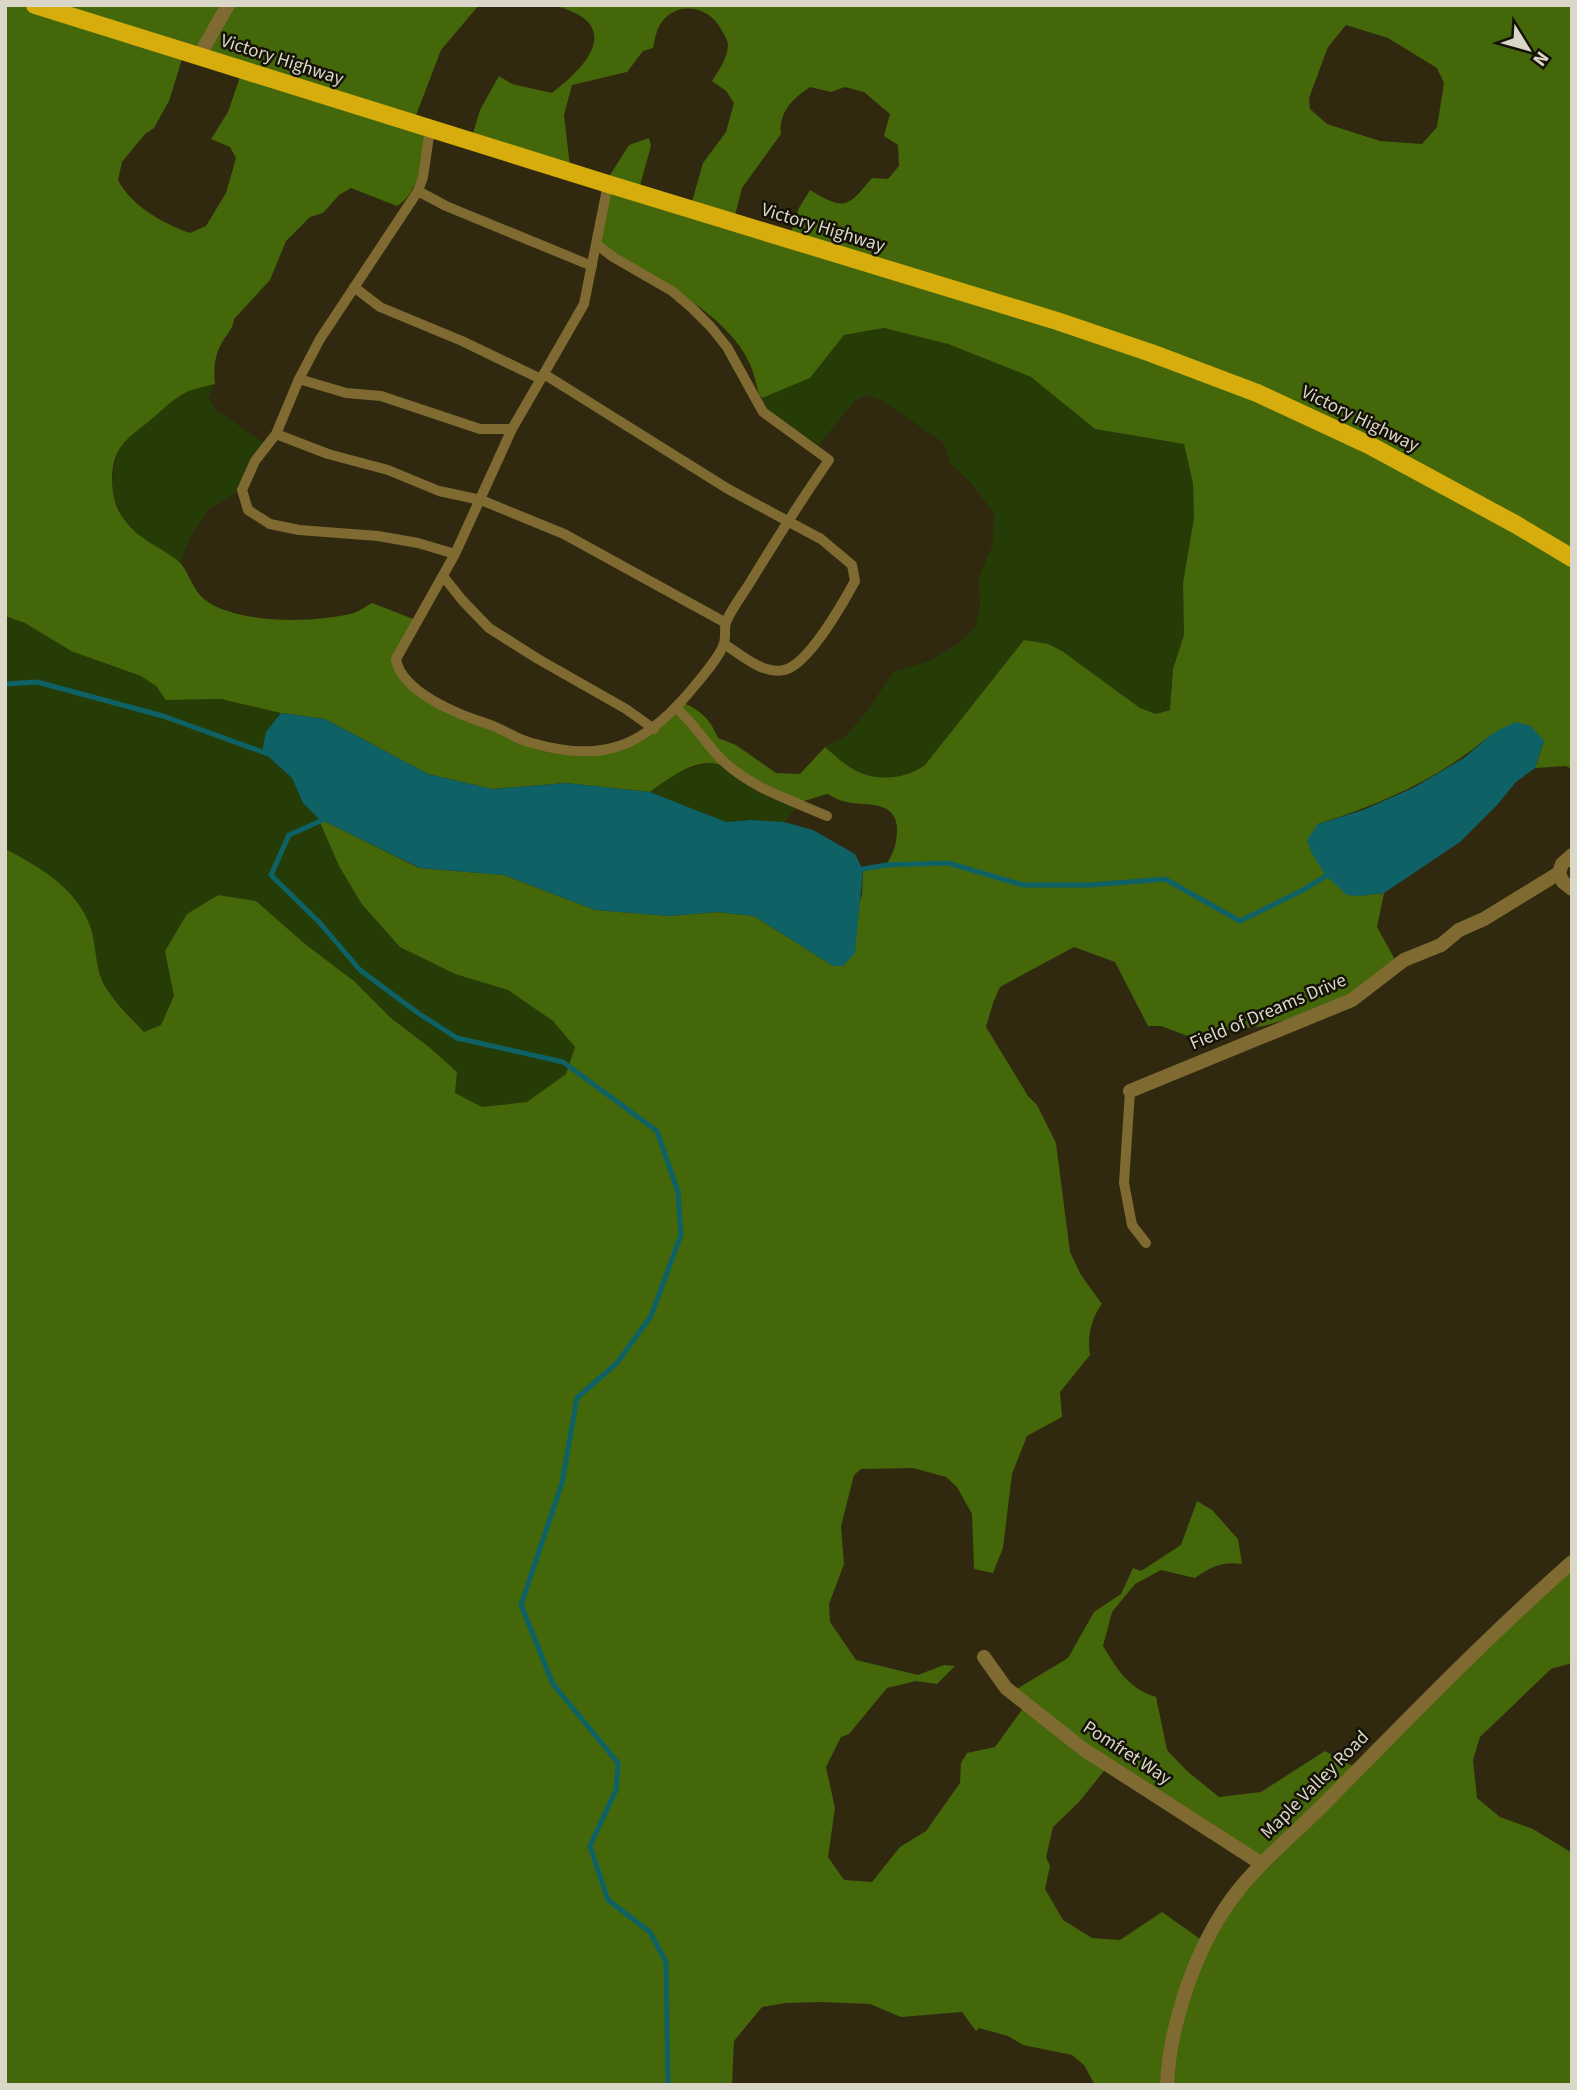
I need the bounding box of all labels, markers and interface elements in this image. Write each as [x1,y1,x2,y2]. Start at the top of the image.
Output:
north arrow [1493,14,1563,84]
street label: Victory Highway [217,27,347,93]
text: N [1526,45,1555,72]
street label: Victory Highway [758,196,888,260]
street label: Victory Highway [1297,379,1424,459]
street label: Field of Dreams Drive [1185,967,1351,1057]
street label: Pomfret Way [1077,1714,1177,1792]
street label: Maple Valley Road [1255,1725,1375,1845]

